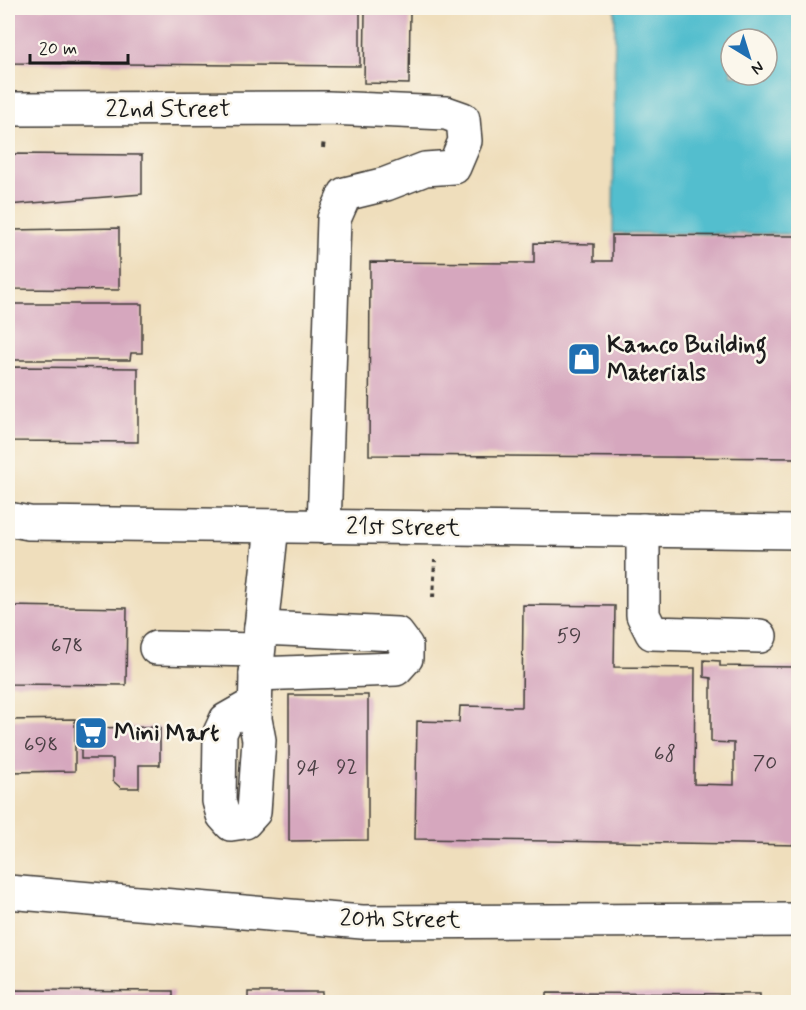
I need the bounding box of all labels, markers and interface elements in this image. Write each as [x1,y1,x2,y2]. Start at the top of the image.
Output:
scale bar [30,27,128,65]
north arrow [719,27,779,87]
text: 20 m [39,37,77,61]
text: N [747,56,768,79]
street label: 22nd Street [105,94,231,125]
place label: Kamco Building Materials [607,330,767,389]
shop icon: Kamco Building Materials [566,341,602,377]
street label: 21st Street [346,512,460,544]
house number: 59 [556,622,582,650]
house number: 678 [51,632,83,660]
supermarket icon: Mini Mart [73,715,109,751]
place label: Mini Mart [114,718,219,749]
house number: 698 [24,731,58,759]
house number: 68 [654,740,676,768]
house number: 70 [753,749,777,777]
house number: 92 [336,753,358,781]
house number: 94 [296,754,320,782]
street label: 20th Street [339,903,461,937]

